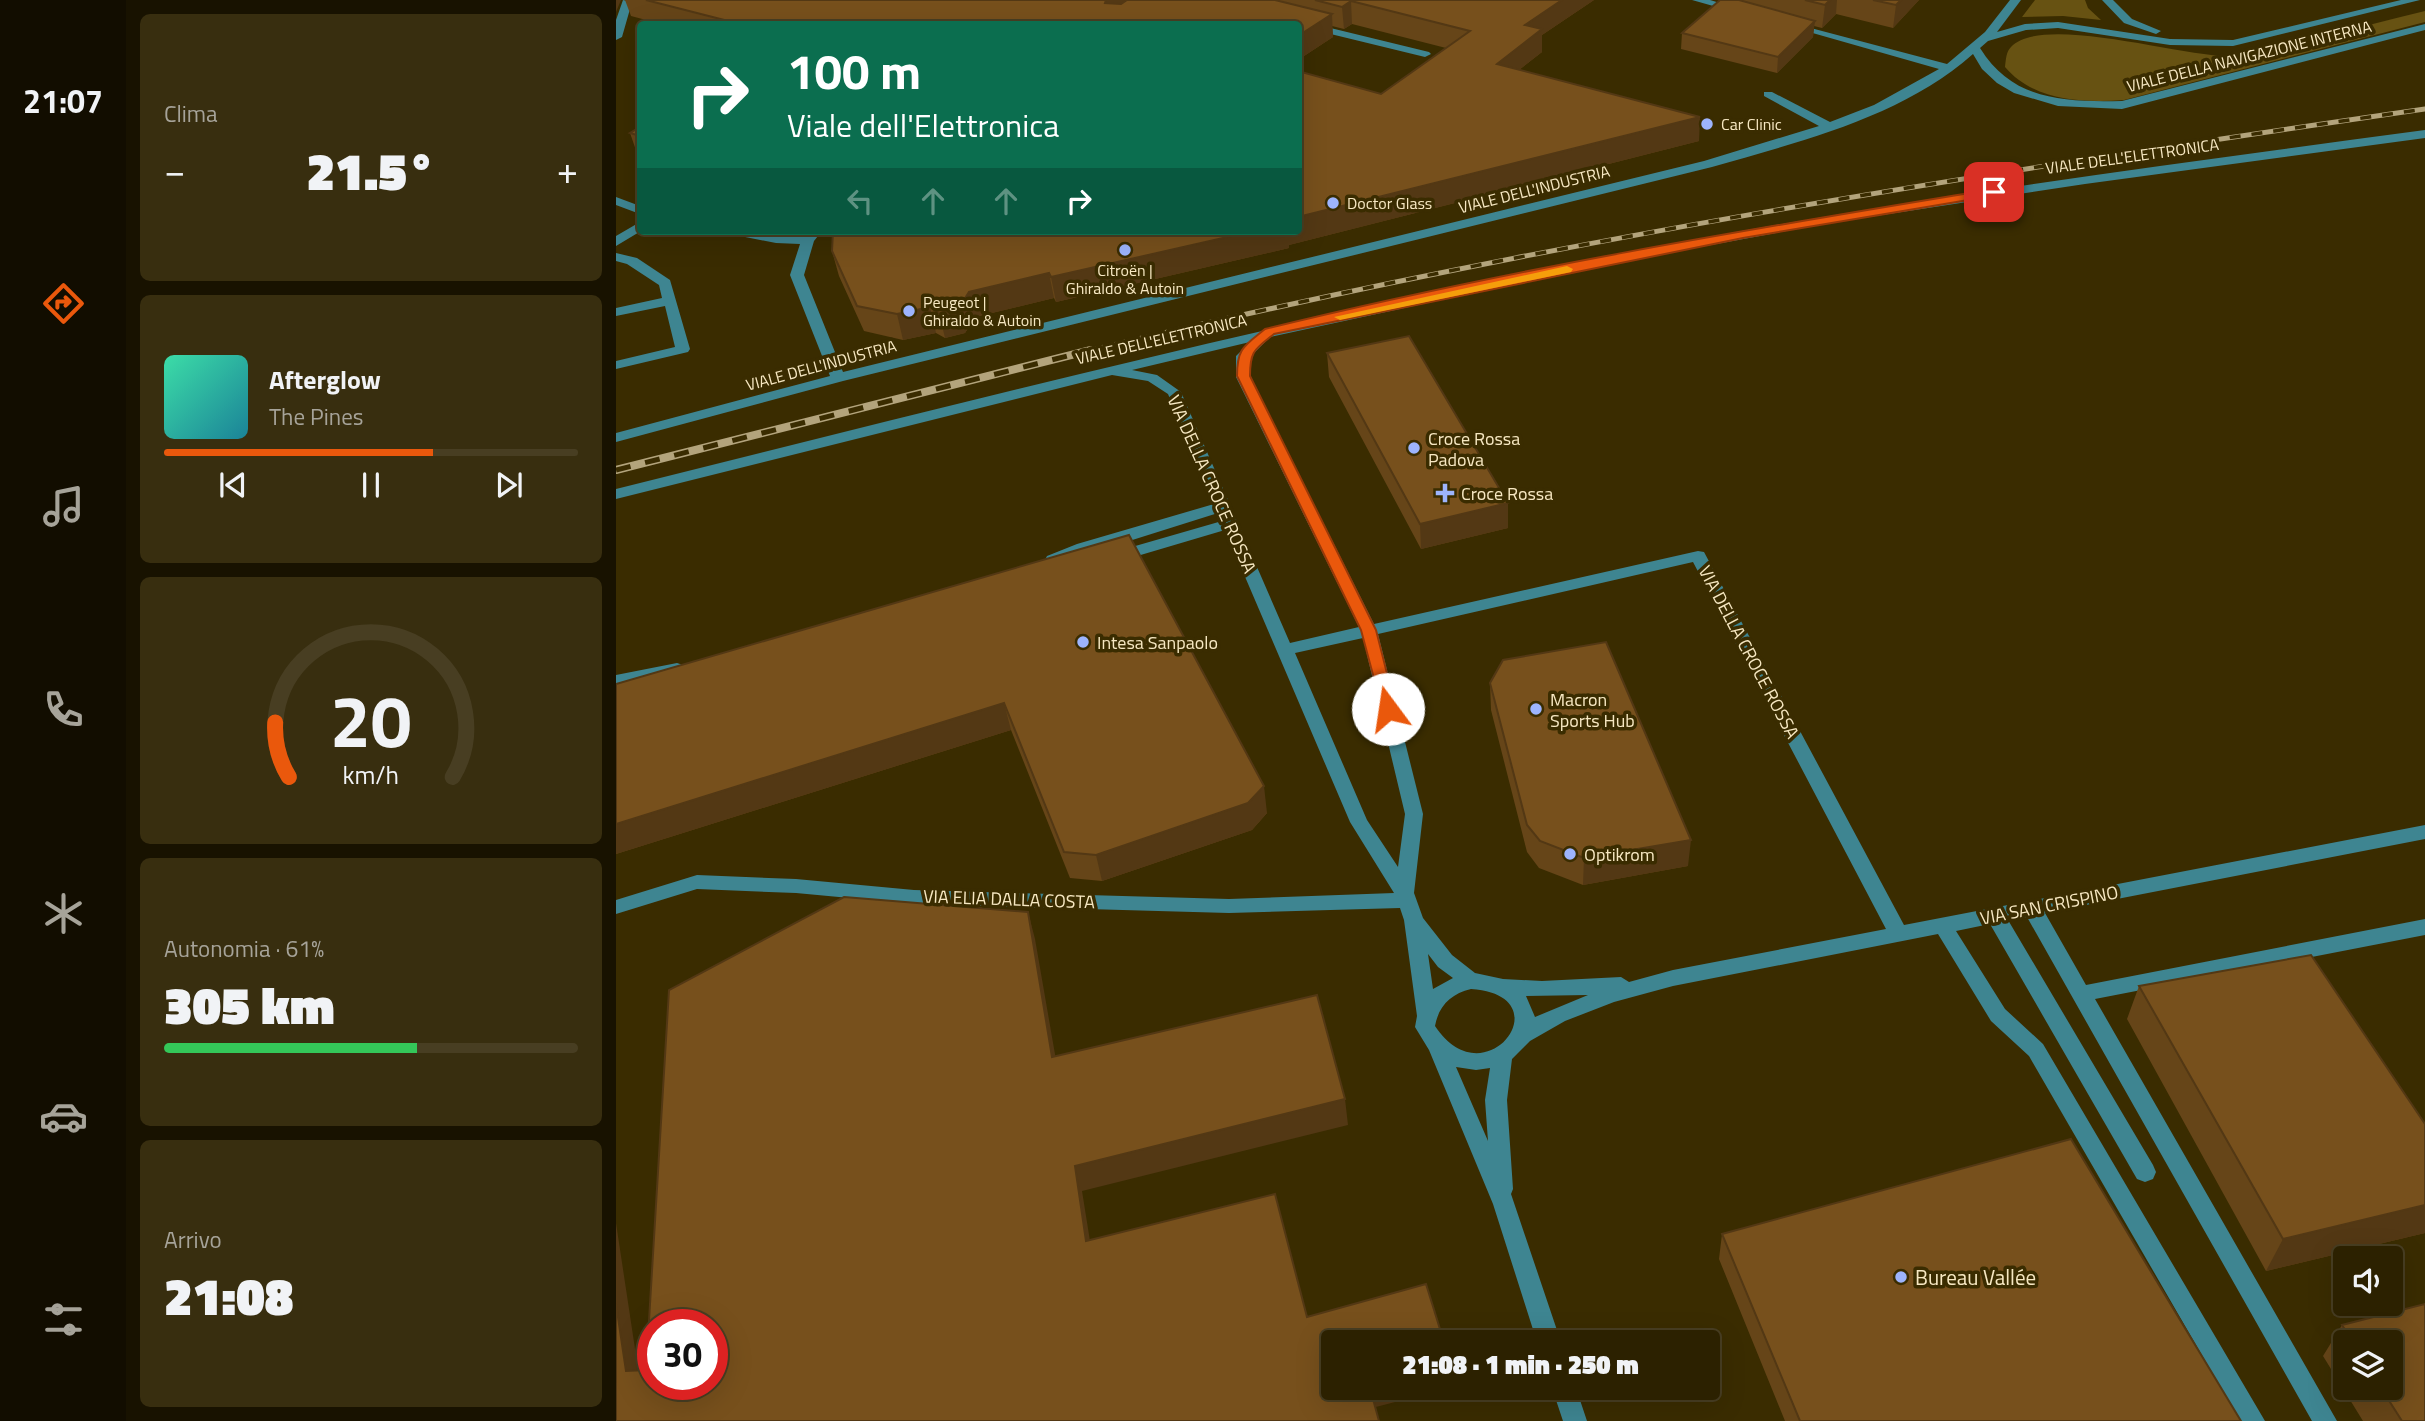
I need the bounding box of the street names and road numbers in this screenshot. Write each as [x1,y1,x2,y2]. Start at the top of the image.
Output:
street label: VIALE DELLA NAVIGAZIONE INTERNA [2124,14,2374,98]
street label: VIALE DELL'ELETTRONICA [2044,132,2221,180]
street label: VIALE DELL'INDUSTRIA [1456,158,1613,219]
street label: VIALE DELL'ELETTRONICA [1073,308,1249,370]
street label: VIALE DELL'INDUSTRIA [743,333,899,397]
street label: VIA DELLA CROCE ROSSA [1160,391,1264,578]
street label: VIA DELLA CROCE ROSSA [1692,561,1806,744]
street label: VIA SAN CRISPINO [1978,878,2120,932]
street label: VIA ELIA DALLA COSTA [923,883,1096,916]

